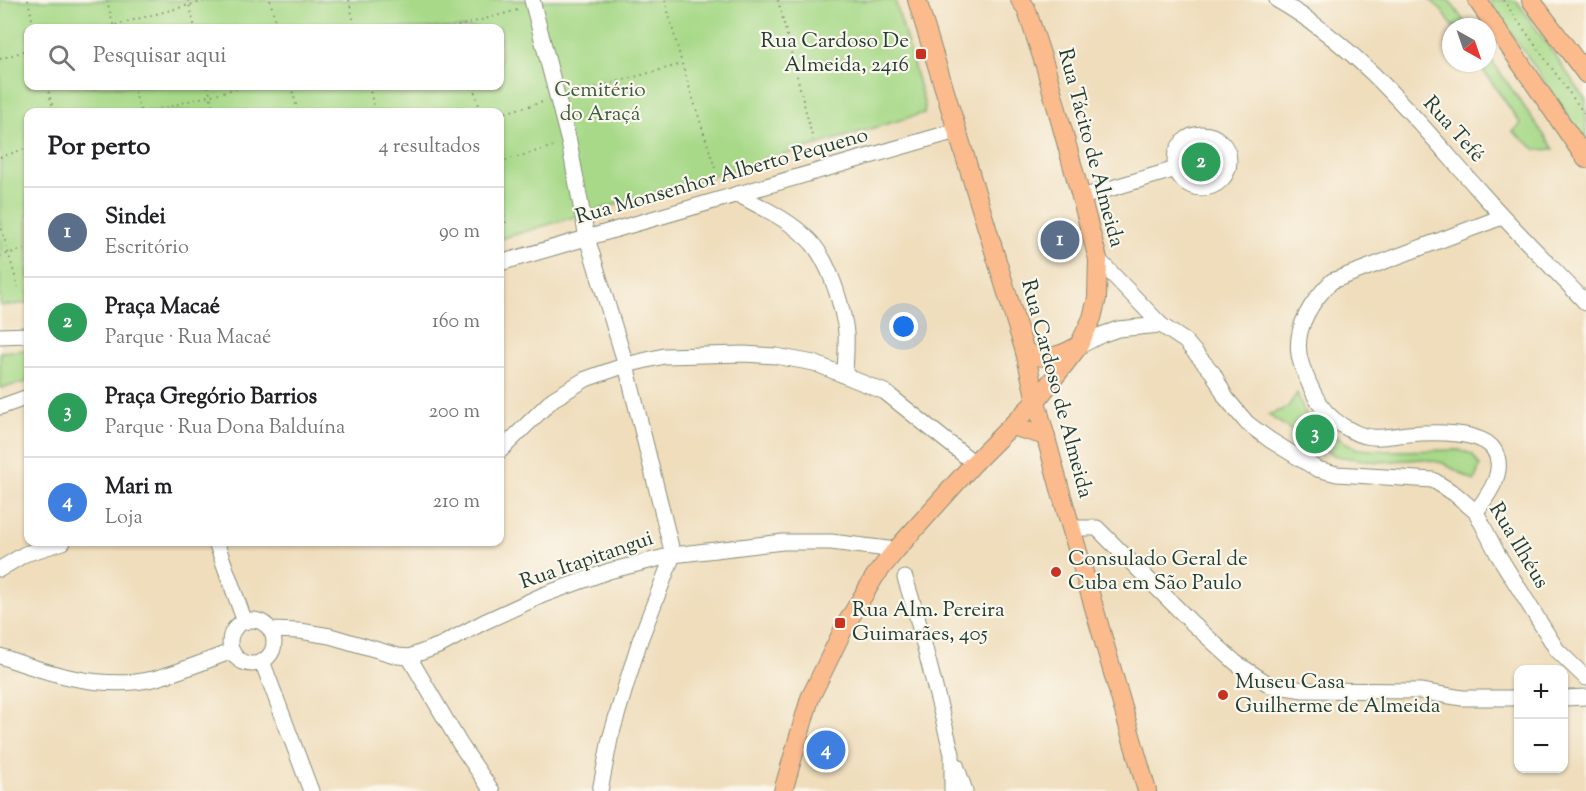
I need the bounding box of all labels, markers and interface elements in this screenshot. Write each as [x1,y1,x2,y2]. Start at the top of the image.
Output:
north arrow [1442,18,1496,72]
search box [24,24,504,90]
place label: Rua Cardoso De Almeida, 2416 [761,27,909,81]
icon: search [45,41,78,74]
text: Pesquisar aqui [93,41,227,73]
street label: Rua Tácito de Almeida [1049,45,1131,251]
marker: Rua Cardoso De Almeida, 2416 [914,47,928,61]
park label: Cemitério do Araçá [554,76,646,130]
street label: Rua Tefé [1415,90,1491,170]
street label: Rua Monsenhor Alberto Pequeno [572,121,872,233]
text: Por perto [48,129,150,166]
text: 4 resultados [378,133,480,162]
pin: 2 [1182,140,1220,184]
text: Sindei [105,202,166,234]
text: 1 [64,218,71,247]
text: 90 m [439,218,480,247]
pin: 1 [1040,218,1080,262]
text: Escritório [105,234,189,263]
street label: Rua Cardoso de Almeida [1012,276,1100,502]
text: Praça Macaé [105,292,220,324]
text: 2 [63,308,72,337]
text: 160 m [432,308,480,337]
your location [889,312,918,341]
text: Parque · Rua Macaé [105,324,271,353]
text: Praça Gregório Barrios [105,382,317,414]
text: 3 [63,398,72,427]
text: 200 m [429,398,480,427]
pin: 3 [1296,412,1334,456]
text: Parque · Rua Dona Balduína [105,414,345,443]
text: Mari m [105,472,172,504]
text: 4 [62,488,73,517]
text: 210 m [433,488,480,517]
street label: Rua Ilhéus [1480,497,1556,595]
text: Loja [105,504,143,533]
street label: Rua Itapitangui [516,524,658,598]
place label: Consulado Geral de Cuba em São Paulo [1068,545,1248,599]
marker: Consulado Geral de Cuba em São Paulo [1049,565,1063,579]
place label: Rua Alm. Pereira Guimarães, 405 [852,596,1005,650]
marker: Rua Alm. Pereira Guimarães, 405 [833,616,847,630]
map controls [1514,665,1568,773]
button: + [1514,665,1568,719]
place label: Museu Casa Guilherme de Almeida [1235,668,1441,722]
marker: Museu Casa Guilherme de Almeida [1216,688,1230,702]
button: − [1514,719,1568,773]
pin: 4 [806,728,846,772]

